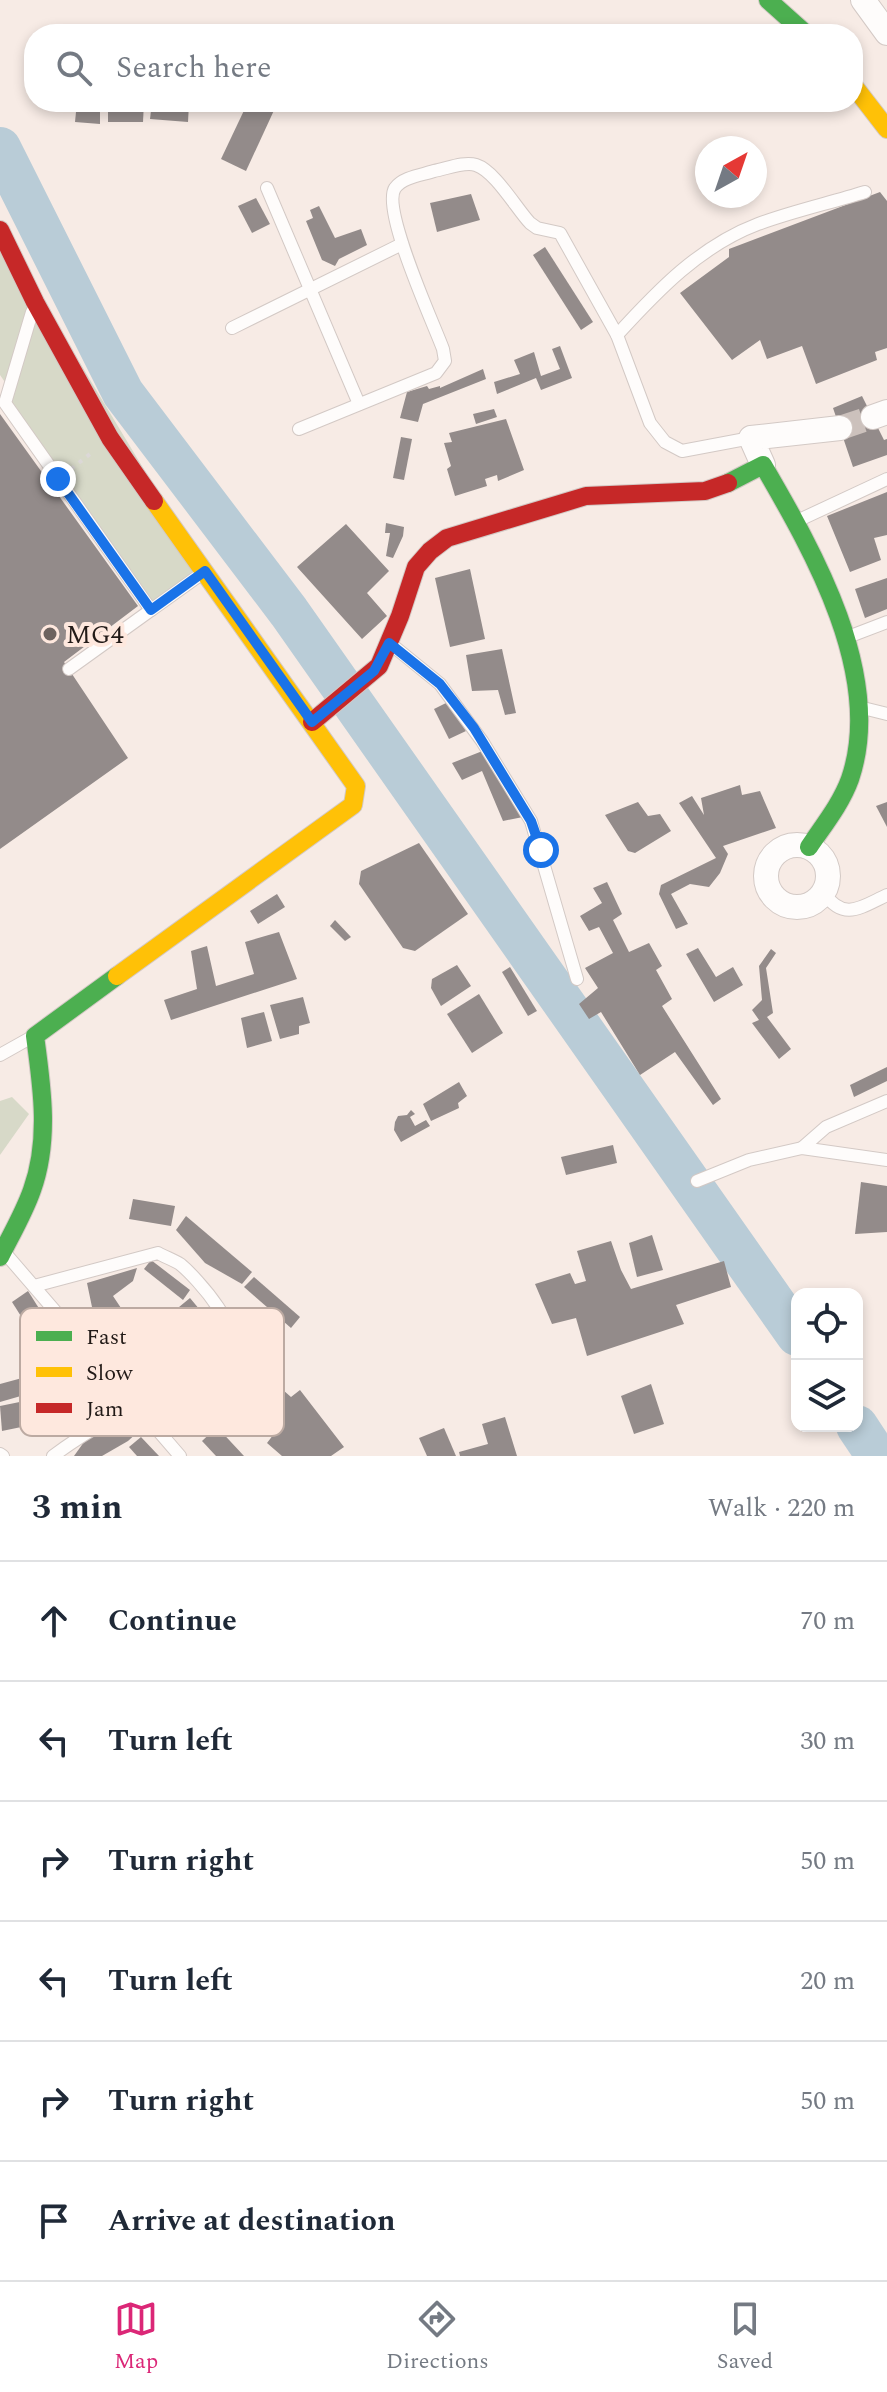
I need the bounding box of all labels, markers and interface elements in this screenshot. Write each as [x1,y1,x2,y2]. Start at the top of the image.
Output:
search box [24,24,863,112]
text: Search here [116,45,272,91]
icon: search [52,46,96,90]
north arrow [695,136,767,208]
route end [40,461,76,497]
place label: MG4 [66,615,124,655]
marker: MG4 [41,625,59,643]
route start [523,832,559,868]
map controls [791,1288,863,1432]
button: locate [791,1288,863,1360]
legend [20,1308,284,1436]
text: Fast [86,1321,127,1354]
text: Slow [86,1357,134,1390]
button: layers [791,1360,863,1432]
text: Jam [86,1393,124,1426]
text: 3 min [32,1482,122,1534]
text: Walk · 220 m [708,1488,855,1528]
text: Continue [108,1598,237,1644]
icon: ahead [32,1599,76,1643]
text: 70 m [800,1601,855,1641]
text: Turn left [108,1718,233,1764]
icon: left [32,1719,76,1763]
text: 30 m [800,1721,855,1761]
text: Turn right [108,1838,254,1884]
icon: right [32,1839,76,1883]
text: 50 m [800,1841,855,1881]
text: Turn left [108,1958,233,2004]
icon: left [32,1959,76,2003]
text: 20 m [800,1961,855,2001]
text: Turn right [108,2078,254,2124]
icon: right [32,2079,76,2123]
text: 50 m [800,2081,855,2121]
text: Arrive at destination [108,2198,395,2244]
icon: arrive [32,2199,76,2243]
tab: Map [114,2297,158,2378]
tab: Directions [386,2297,489,2378]
tab: Saved [717,2297,773,2378]

